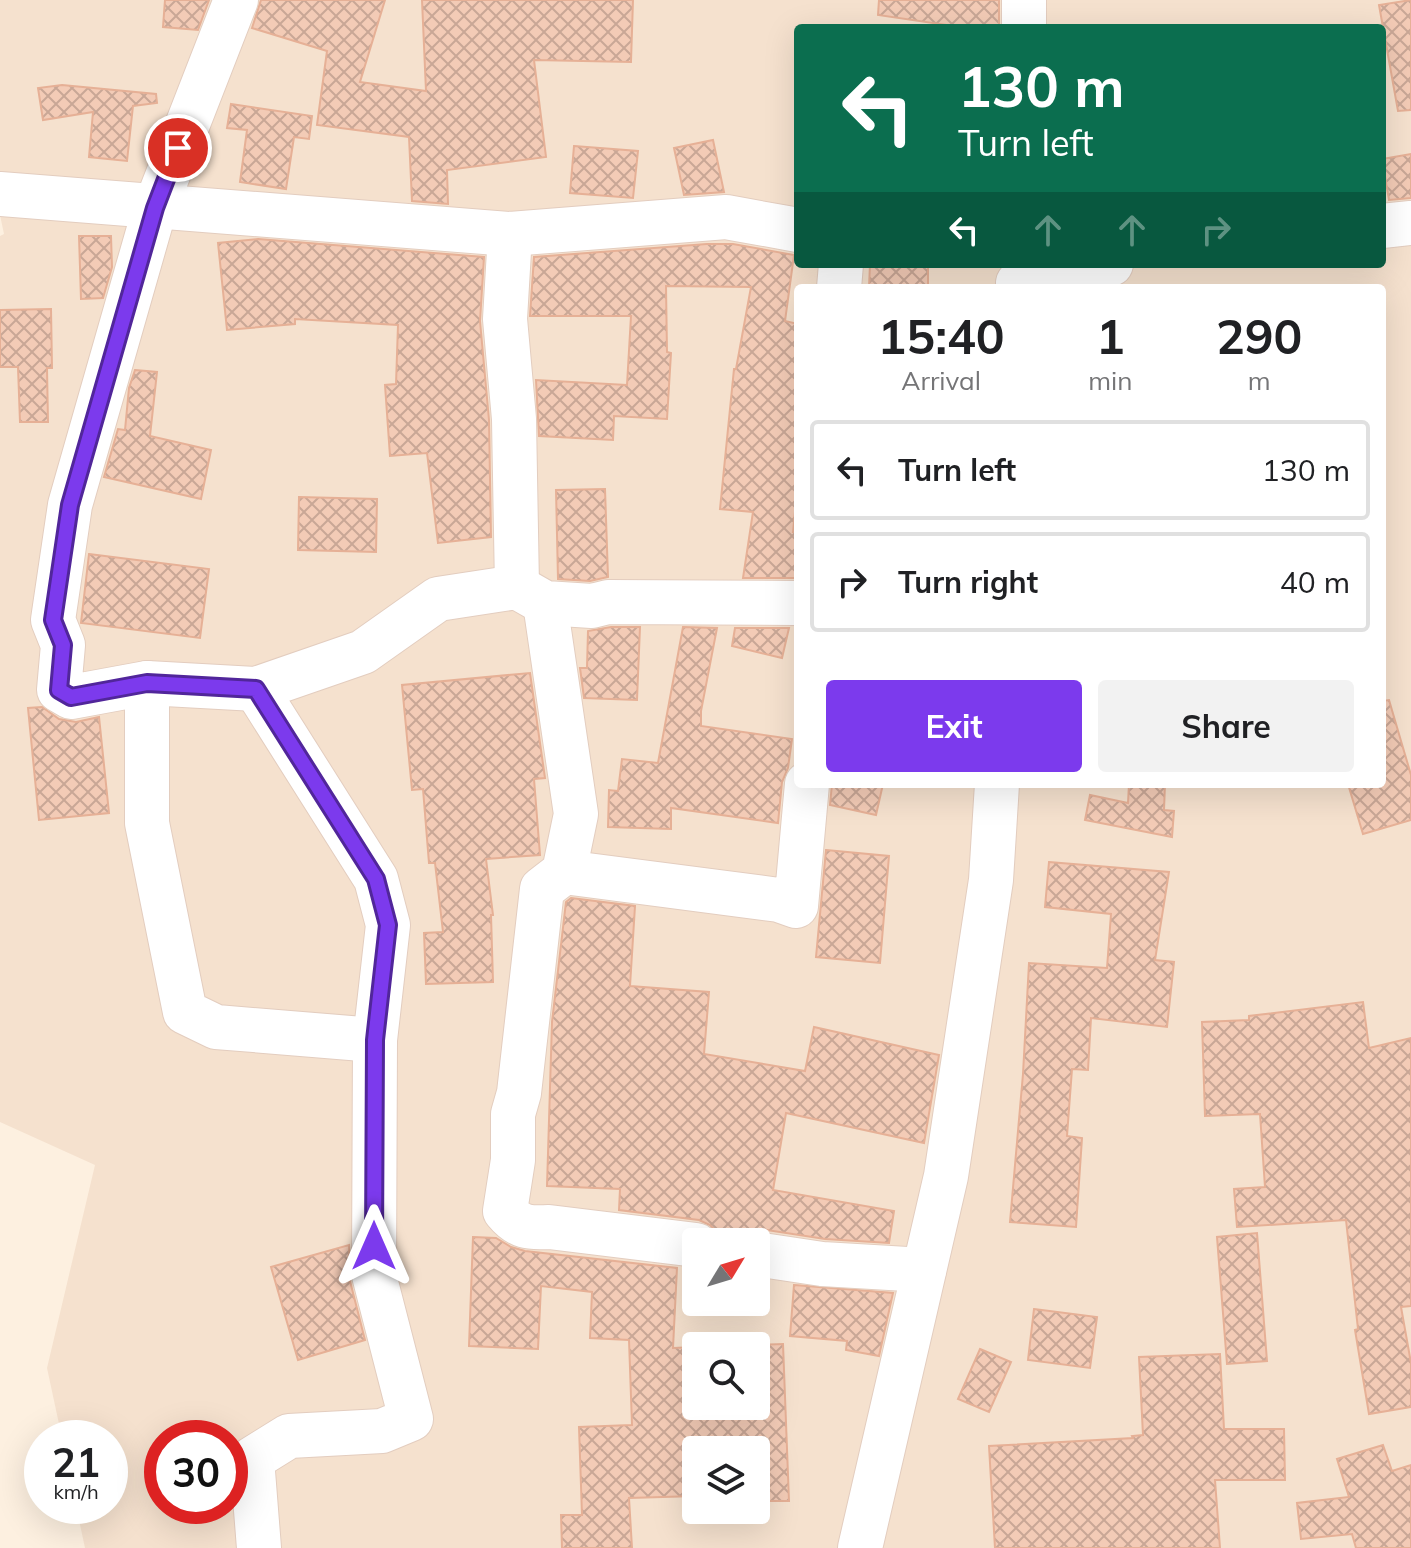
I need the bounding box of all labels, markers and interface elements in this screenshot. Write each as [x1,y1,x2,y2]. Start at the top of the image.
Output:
text: 130 m [958,51,1125,121]
icon: left [826,56,930,160]
pin [144,114,212,182]
text: Turn left [958,120,1094,165]
icon: arrive [156,126,200,170]
icon: left [942,208,986,252]
icon: ahead [1026,208,1070,252]
icon: ahead [1110,208,1154,252]
icon: right [1194,208,1238,252]
text: 15:40 [878,306,1005,366]
text: 1 [1096,306,1125,366]
text: 290 [1216,306,1302,366]
text: Arrival [901,364,981,397]
text: min [1088,364,1132,397]
text: m [1248,364,1271,397]
icon: left [830,448,874,492]
text: Turn left [898,451,1016,489]
text: 130 m [1262,451,1350,489]
icon: right [830,560,874,604]
text: Turn right [898,563,1038,601]
text: 40 m [1280,563,1350,601]
button: Exit [826,680,1082,772]
button: Share [1098,680,1354,772]
position arrow [332,1204,416,1288]
north arrow [682,1228,770,1316]
map controls [682,1228,770,1524]
button: search [682,1332,770,1420]
speed limit sign: 30 [144,1420,248,1524]
button: layers [682,1436,770,1524]
text: 21 [52,1437,100,1487]
text: km/h [53,1479,99,1504]

